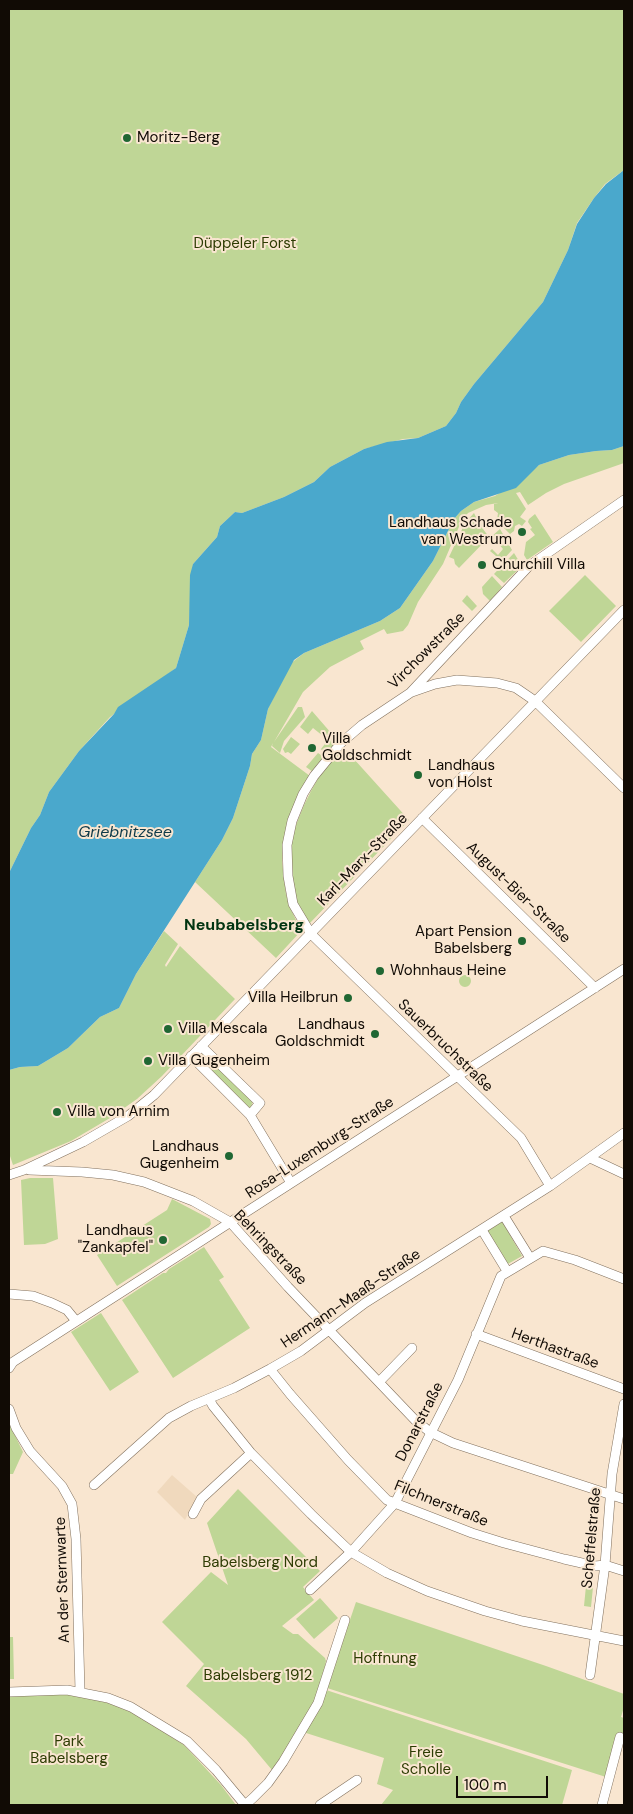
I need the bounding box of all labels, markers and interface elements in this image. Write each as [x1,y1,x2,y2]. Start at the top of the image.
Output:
place label: Moritz-Berg [137,129,220,147]
marker: Moritz-Berg [121,132,133,144]
park label: Düppeler Forst [194,235,296,253]
place label: Landhaus Schade van Westrum [389,514,512,549]
marker: Landhaus Schade van Westrum [516,526,528,538]
place label: Churchill Villa [492,556,585,574]
marker: Churchill Villa [476,559,488,571]
street label: Virchowstraße [385,609,469,693]
place label: Villa Goldschmidt [322,730,412,765]
marker: Villa Goldschmidt [306,742,318,754]
place label: Landhaus von Holst [428,757,495,792]
marker: Landhaus von Holst [412,769,424,781]
street label: Karl-Marx-Straße [314,810,412,910]
water label: Griebnitzsee [78,823,172,843]
street label: August-Bier-Straße [462,839,574,947]
district label: Neubabelsberg [184,916,304,936]
place label: Apart Pension Babelsberg [415,923,512,958]
marker: Apart Pension Babelsberg [516,935,528,947]
place label: Wohnhaus Heine [390,962,506,980]
marker: Wohnhaus Heine [374,965,386,977]
place label: Villa Heilbrun [248,989,338,1007]
marker: Villa Heilbrun [342,992,354,1004]
street label: Sauerbruchstraße [394,996,496,1096]
place label: Landhaus Goldschmidt [275,1016,365,1051]
place label: Villa Mescala [178,1020,267,1038]
marker: Villa Mescala [162,1023,174,1035]
marker: Landhaus Goldschmidt [369,1028,381,1040]
place label: Villa Gugenheim [158,1052,270,1070]
marker: Villa Gugenheim [142,1055,154,1067]
street label: Rosa-Luxemburg-Straße [243,1093,397,1203]
place label: Villa von Arnim [67,1103,170,1121]
marker: Villa von Arnim [51,1106,63,1118]
place label: Landhaus Gugenheim [140,1138,219,1173]
marker: Landhaus Gugenheim [223,1150,235,1162]
street label: Behringstraße [230,1207,310,1289]
place label: Landhaus "Zankapfel" [78,1222,153,1257]
marker: Landhaus "Zankapfel" [157,1234,169,1246]
street label: Hermann-Maaß-Straße [278,1246,424,1352]
street label: Herthastraße [509,1325,601,1373]
street label: Donarstraße [392,1379,448,1465]
street label: Filchnerstraße [391,1477,491,1531]
street label: Scheffelstraße [579,1487,605,1589]
street label: An der Sternwarte [52,1517,74,1643]
park label: Babelsberg Nord [202,1554,318,1572]
park label: Hoffnung [353,1650,417,1668]
park label: Babelsberg 1912 [204,1667,312,1685]
park label: Park Babelsberg [30,1733,108,1768]
park label: Freie Scholle [401,1744,451,1779]
scale bar [458,1766,550,1798]
text: 100 m [464,1775,507,1795]

